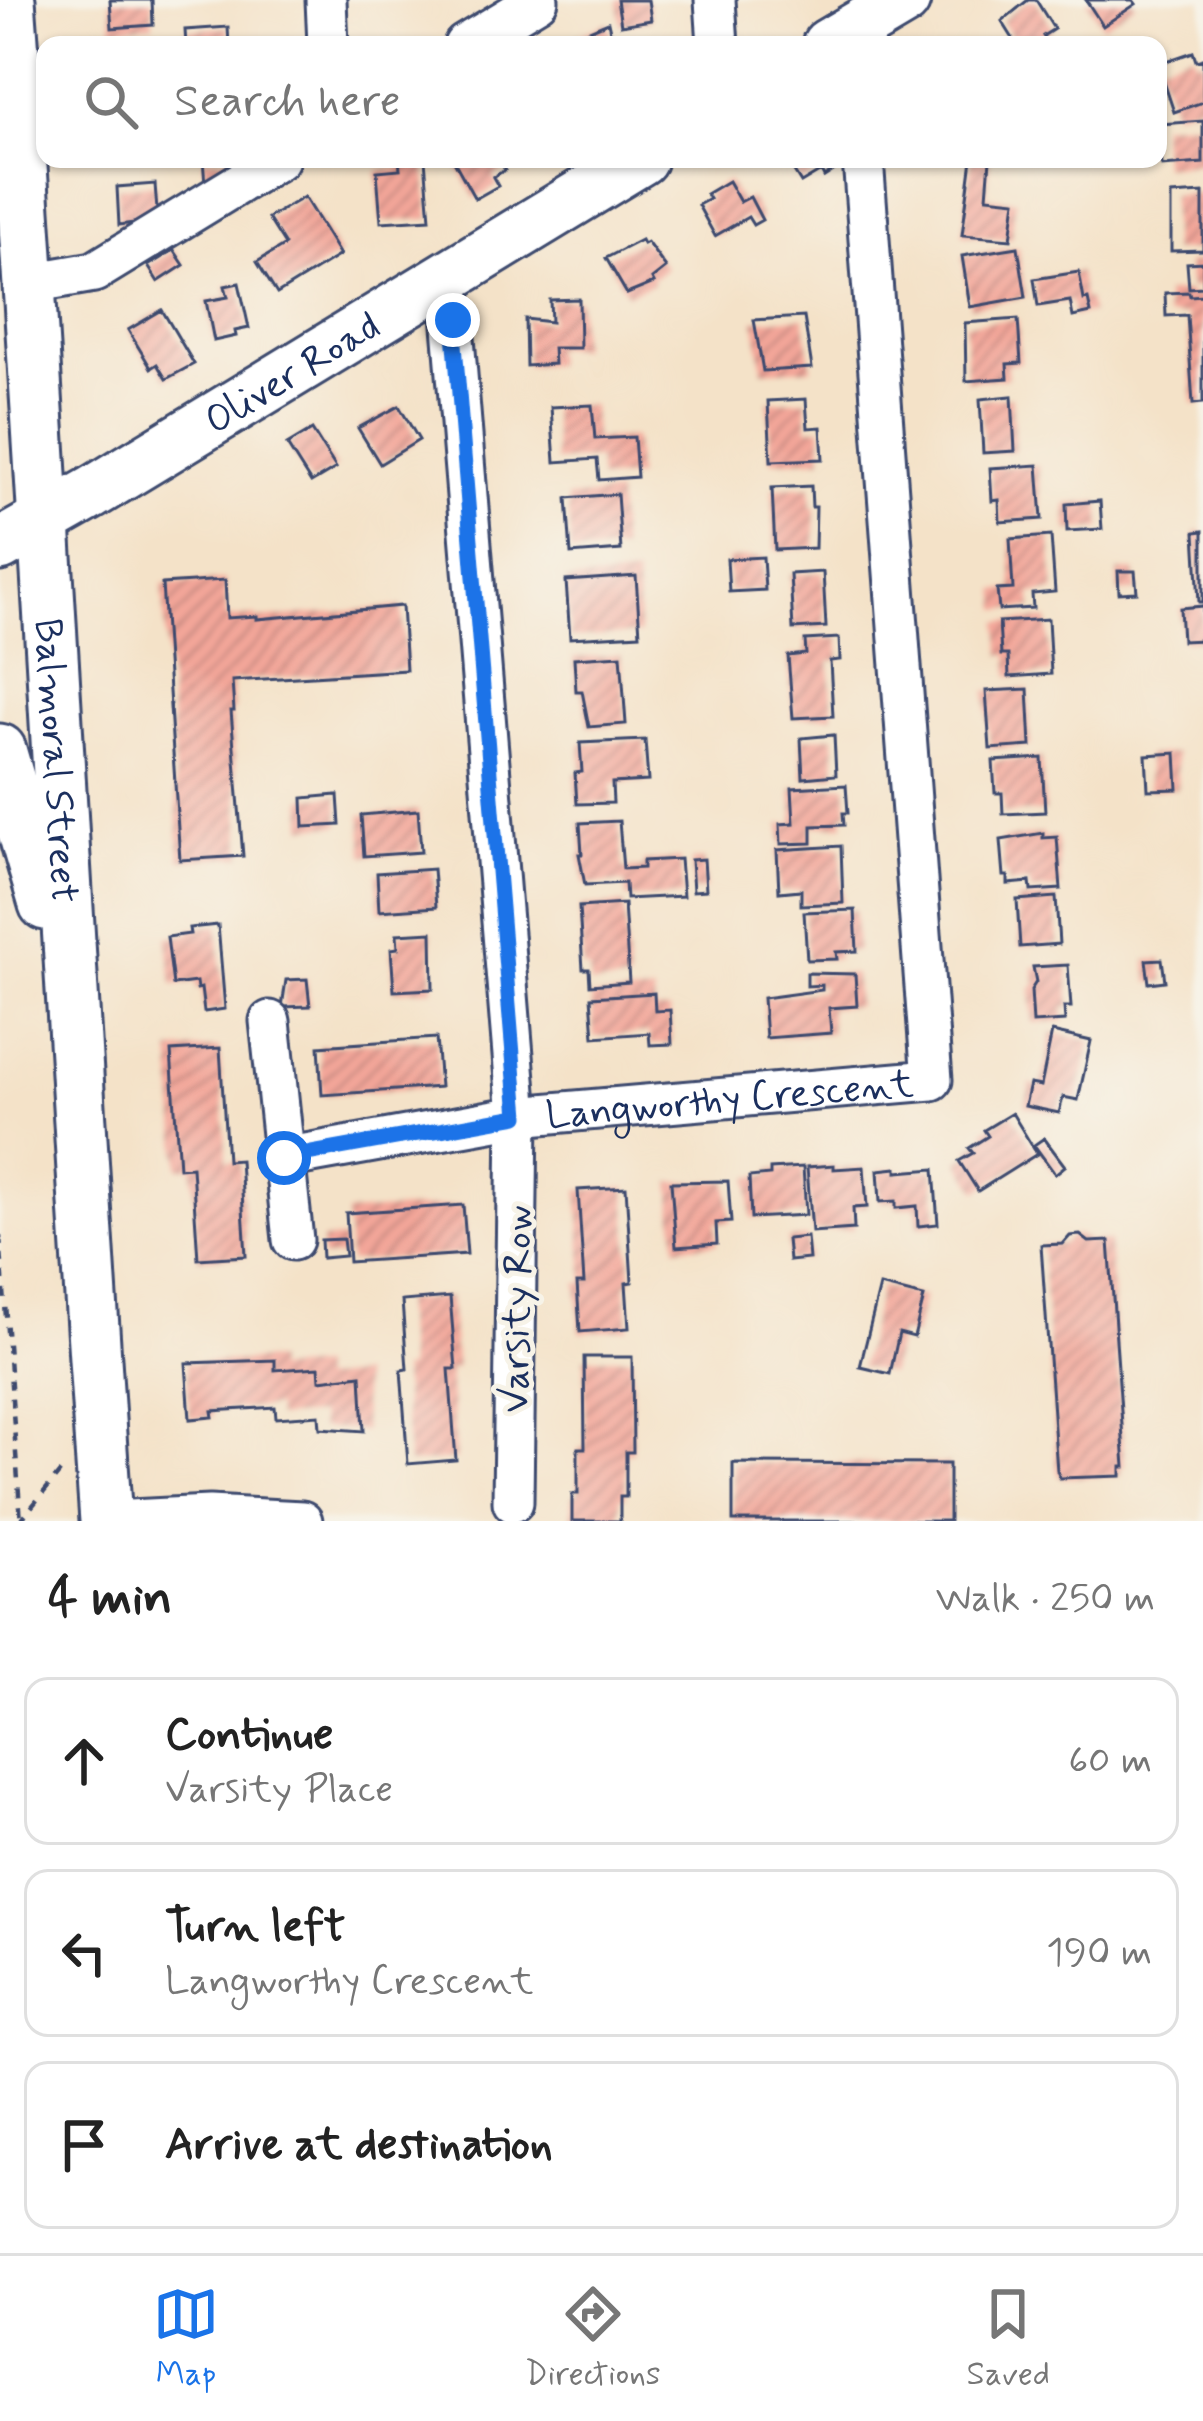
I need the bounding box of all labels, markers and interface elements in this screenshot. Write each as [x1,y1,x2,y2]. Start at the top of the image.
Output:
search box [36,36,1167,168]
icon: search [78,69,144,135]
text: Search here [174,73,401,132]
route end [426,293,480,347]
street label: Oliver Road [196,302,390,448]
street label: Balmoral Street [21,617,89,904]
street label: Langworthy Crescent [544,1060,916,1142]
route start [257,1131,311,1185]
street label: Varsity Row [491,1205,546,1413]
text: 4 min [48,1566,172,1632]
text: Walk · 250 m [936,1574,1155,1625]
text: Continue [165,1706,333,1765]
icon: ahead [51,1728,117,1794]
text: 60 m [1068,1736,1152,1787]
text: Varsity Place [165,1765,393,1816]
text: Turn left [165,1898,345,1957]
icon: left [51,1920,117,1986]
text: 190 m [1046,1928,1152,1979]
text: Langworthy Crescent [165,1957,533,2008]
icon: arrive [51,2112,117,2178]
text: Arrive at destination [165,2116,553,2175]
tab: Map [153,2281,219,2397]
tab: Directions [525,2281,661,2397]
tab: Saved [967,2281,1050,2397]

